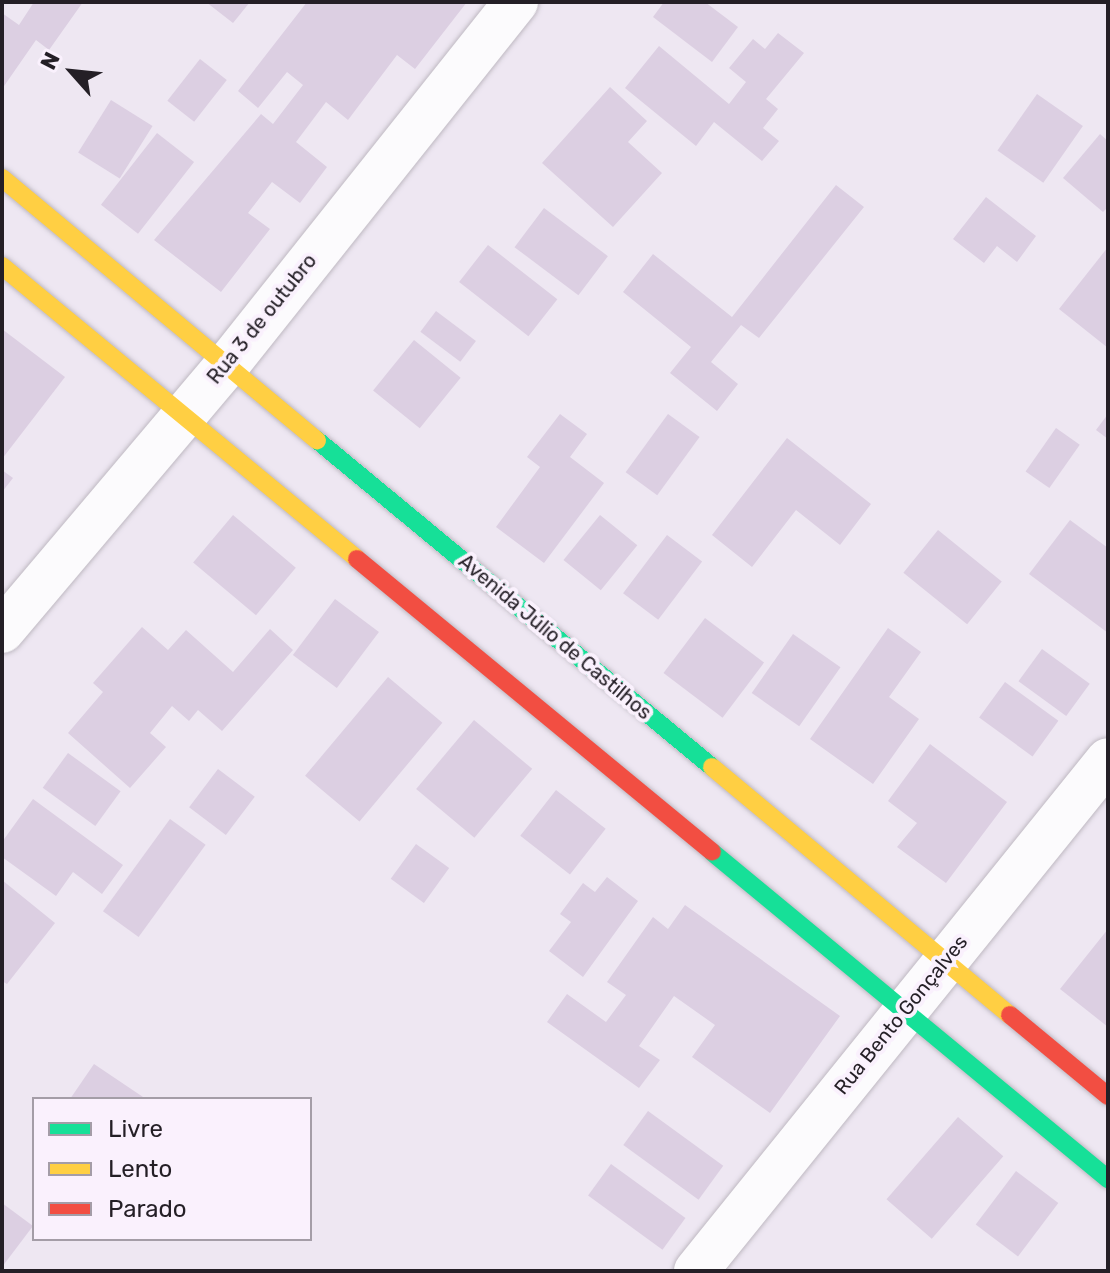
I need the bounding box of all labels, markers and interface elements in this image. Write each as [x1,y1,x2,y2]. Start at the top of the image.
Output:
north arrow [32,32,112,112]
text: N [35,48,66,74]
street label: Rua 3 de outubro [202,249,322,389]
street label: Avenida Júlio de Castilhos [454,549,656,725]
street label: Rua Bento Gonçalves [829,930,973,1100]
legend [32,1097,312,1241]
text: Livre [108,1115,163,1143]
text: Lento [108,1155,172,1183]
text: Parado [108,1195,187,1223]

